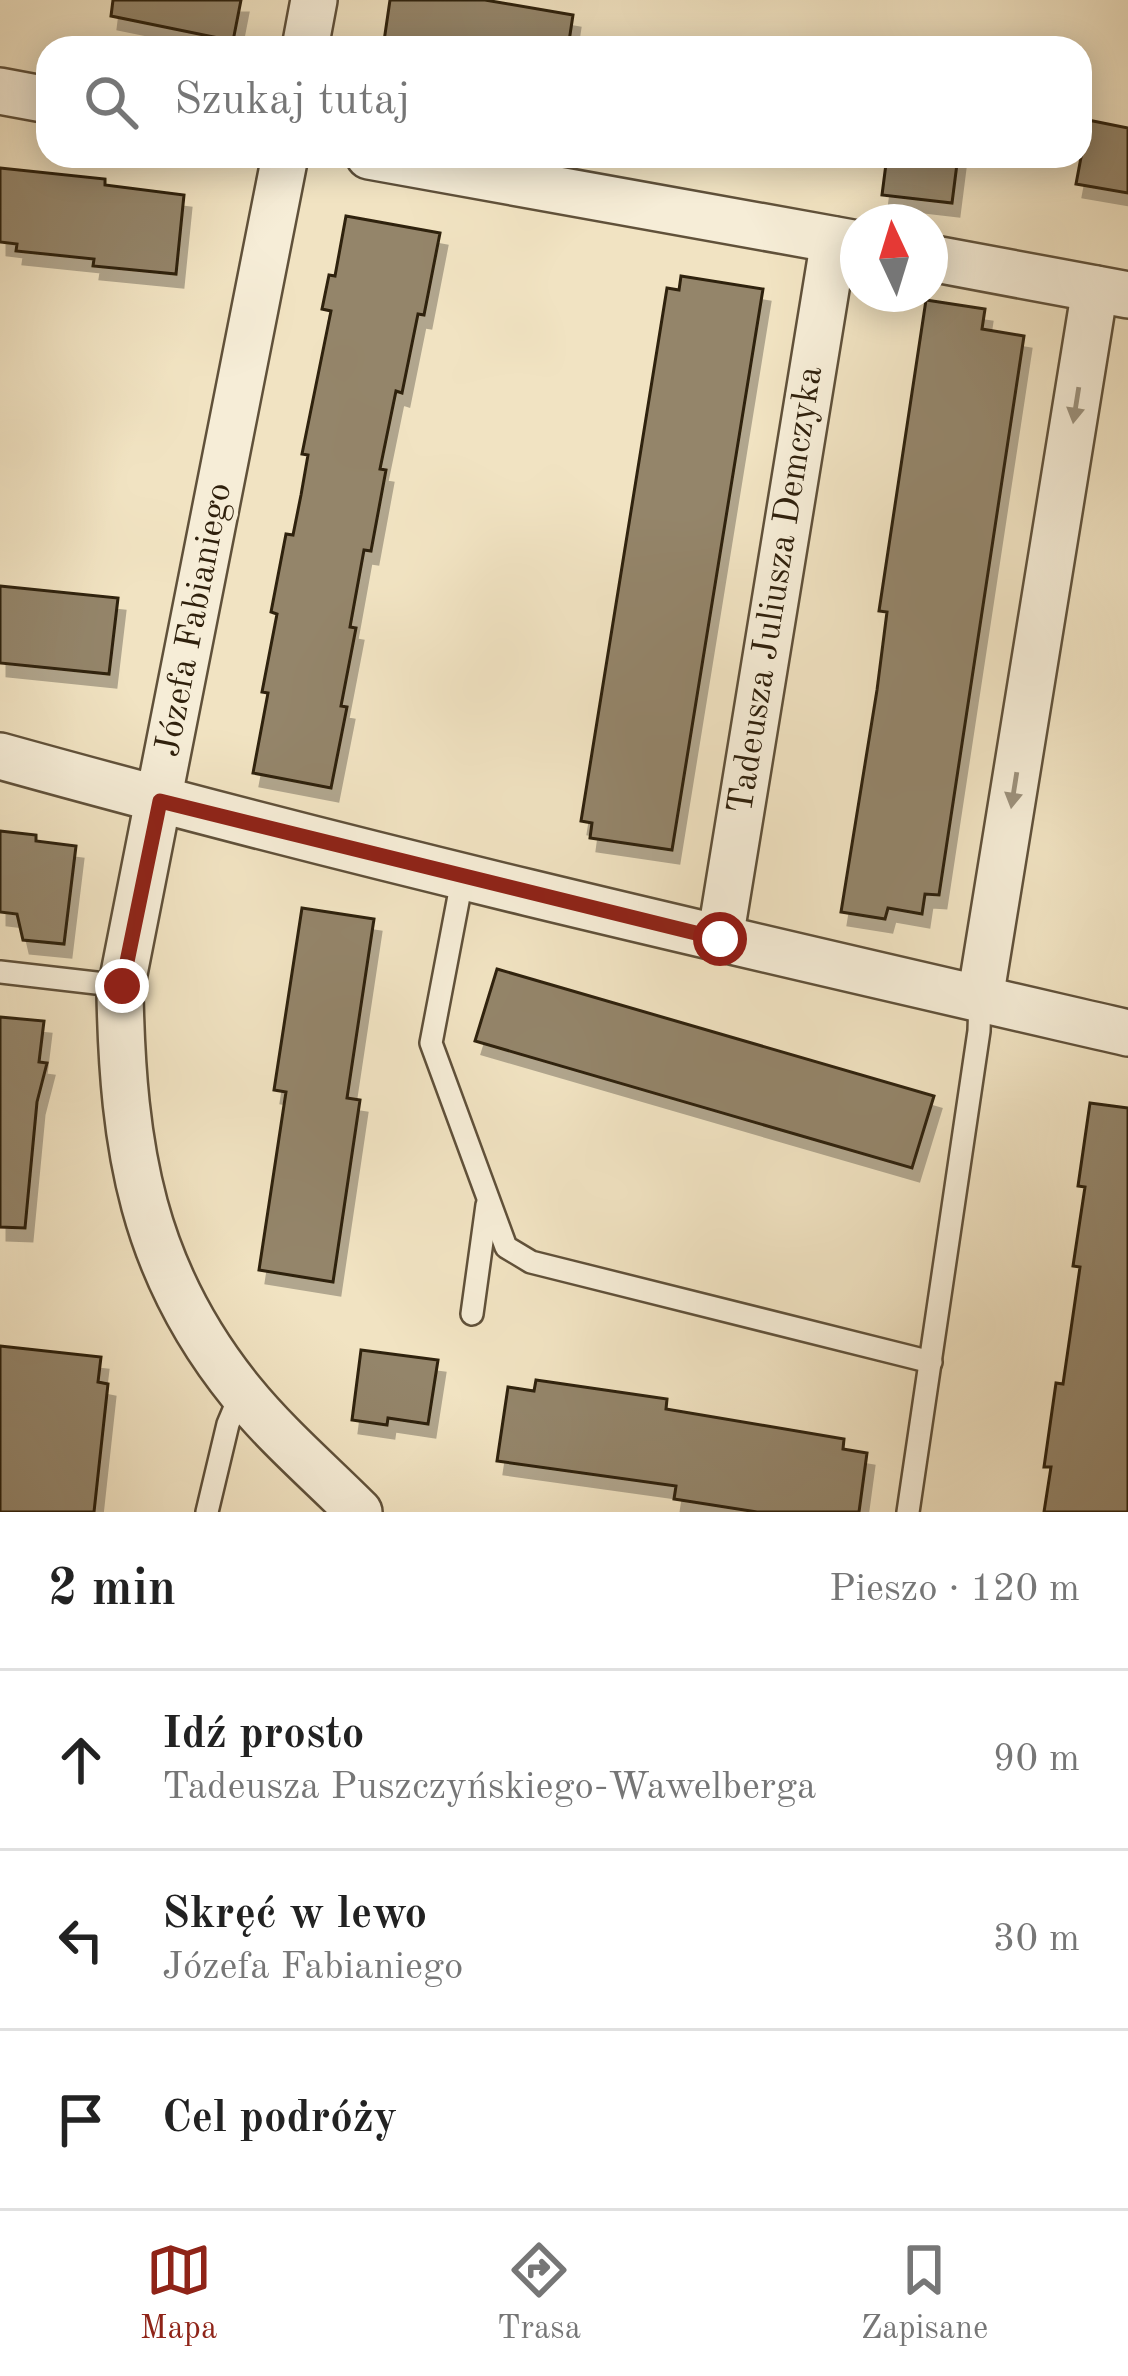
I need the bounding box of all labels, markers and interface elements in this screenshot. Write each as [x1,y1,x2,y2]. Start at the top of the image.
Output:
search box [36,36,1092,168]
icon: search [78,69,144,135]
text: Szukaj tutaj [174,79,411,124]
north arrow [840,204,948,312]
street label: Tadeusza Juliusza Demczyka [724,364,830,816]
one-way arrow [1067,386,1085,424]
street label: Józefa Fabianiego [151,480,239,760]
one-way arrow [1004,771,1023,809]
route start [693,912,747,966]
route end [95,959,149,1013]
text: 2 min [48,1565,176,1616]
text: Pieszo · 120 m [829,1570,1080,1609]
text: Idź prosto [162,1713,364,1758]
icon: ahead [48,1727,114,1793]
text: 90 m [993,1740,1080,1779]
text: Tadeusza Puszczyńskiego-Wawelberga [162,1768,816,1807]
text: Skręć w lewo [162,1893,427,1938]
icon: left [48,1907,114,1973]
text: 30 m [993,1920,1080,1959]
text: Józefa Fabianiego [162,1948,463,1987]
icon: arrive [48,2087,114,2153]
text: Cel podróży [162,2097,397,2142]
tab: Mapa [140,2237,217,2350]
tab: Trasa [497,2237,581,2350]
tab: Zapisane [861,2237,988,2350]

